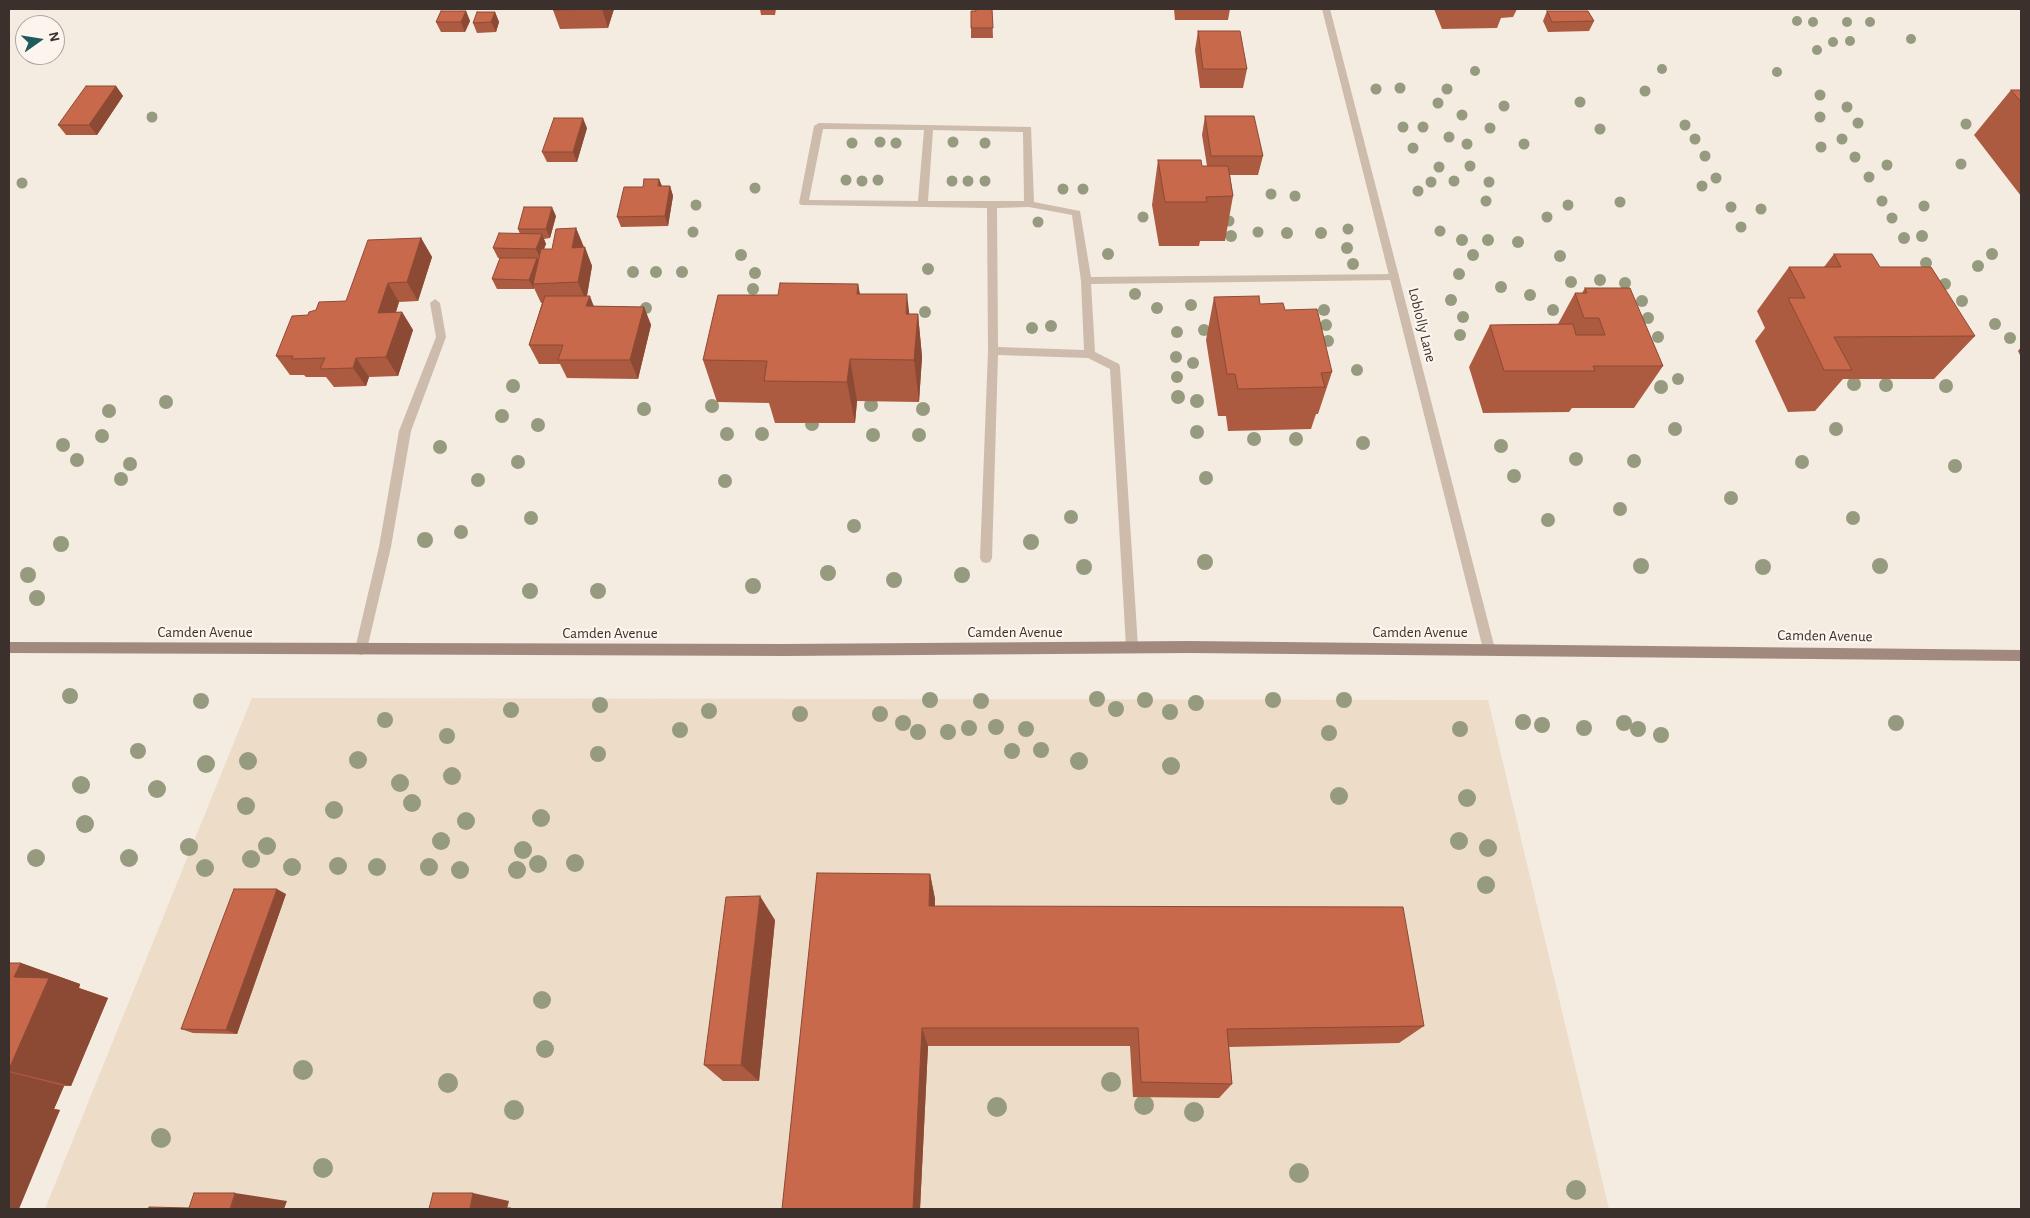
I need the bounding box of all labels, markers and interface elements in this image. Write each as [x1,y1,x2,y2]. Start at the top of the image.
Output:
north arrow [15,15,65,65]
text: N [46,31,62,43]
street label: Loblolly Lane [1404,286,1440,364]
street label: Camden Avenue [157,623,253,641]
street label: Camden Avenue [967,623,1063,641]
street label: Camden Avenue [1372,623,1468,641]
street label: Camden Avenue [562,624,658,642]
street label: Camden Avenue [1777,626,1873,646]

